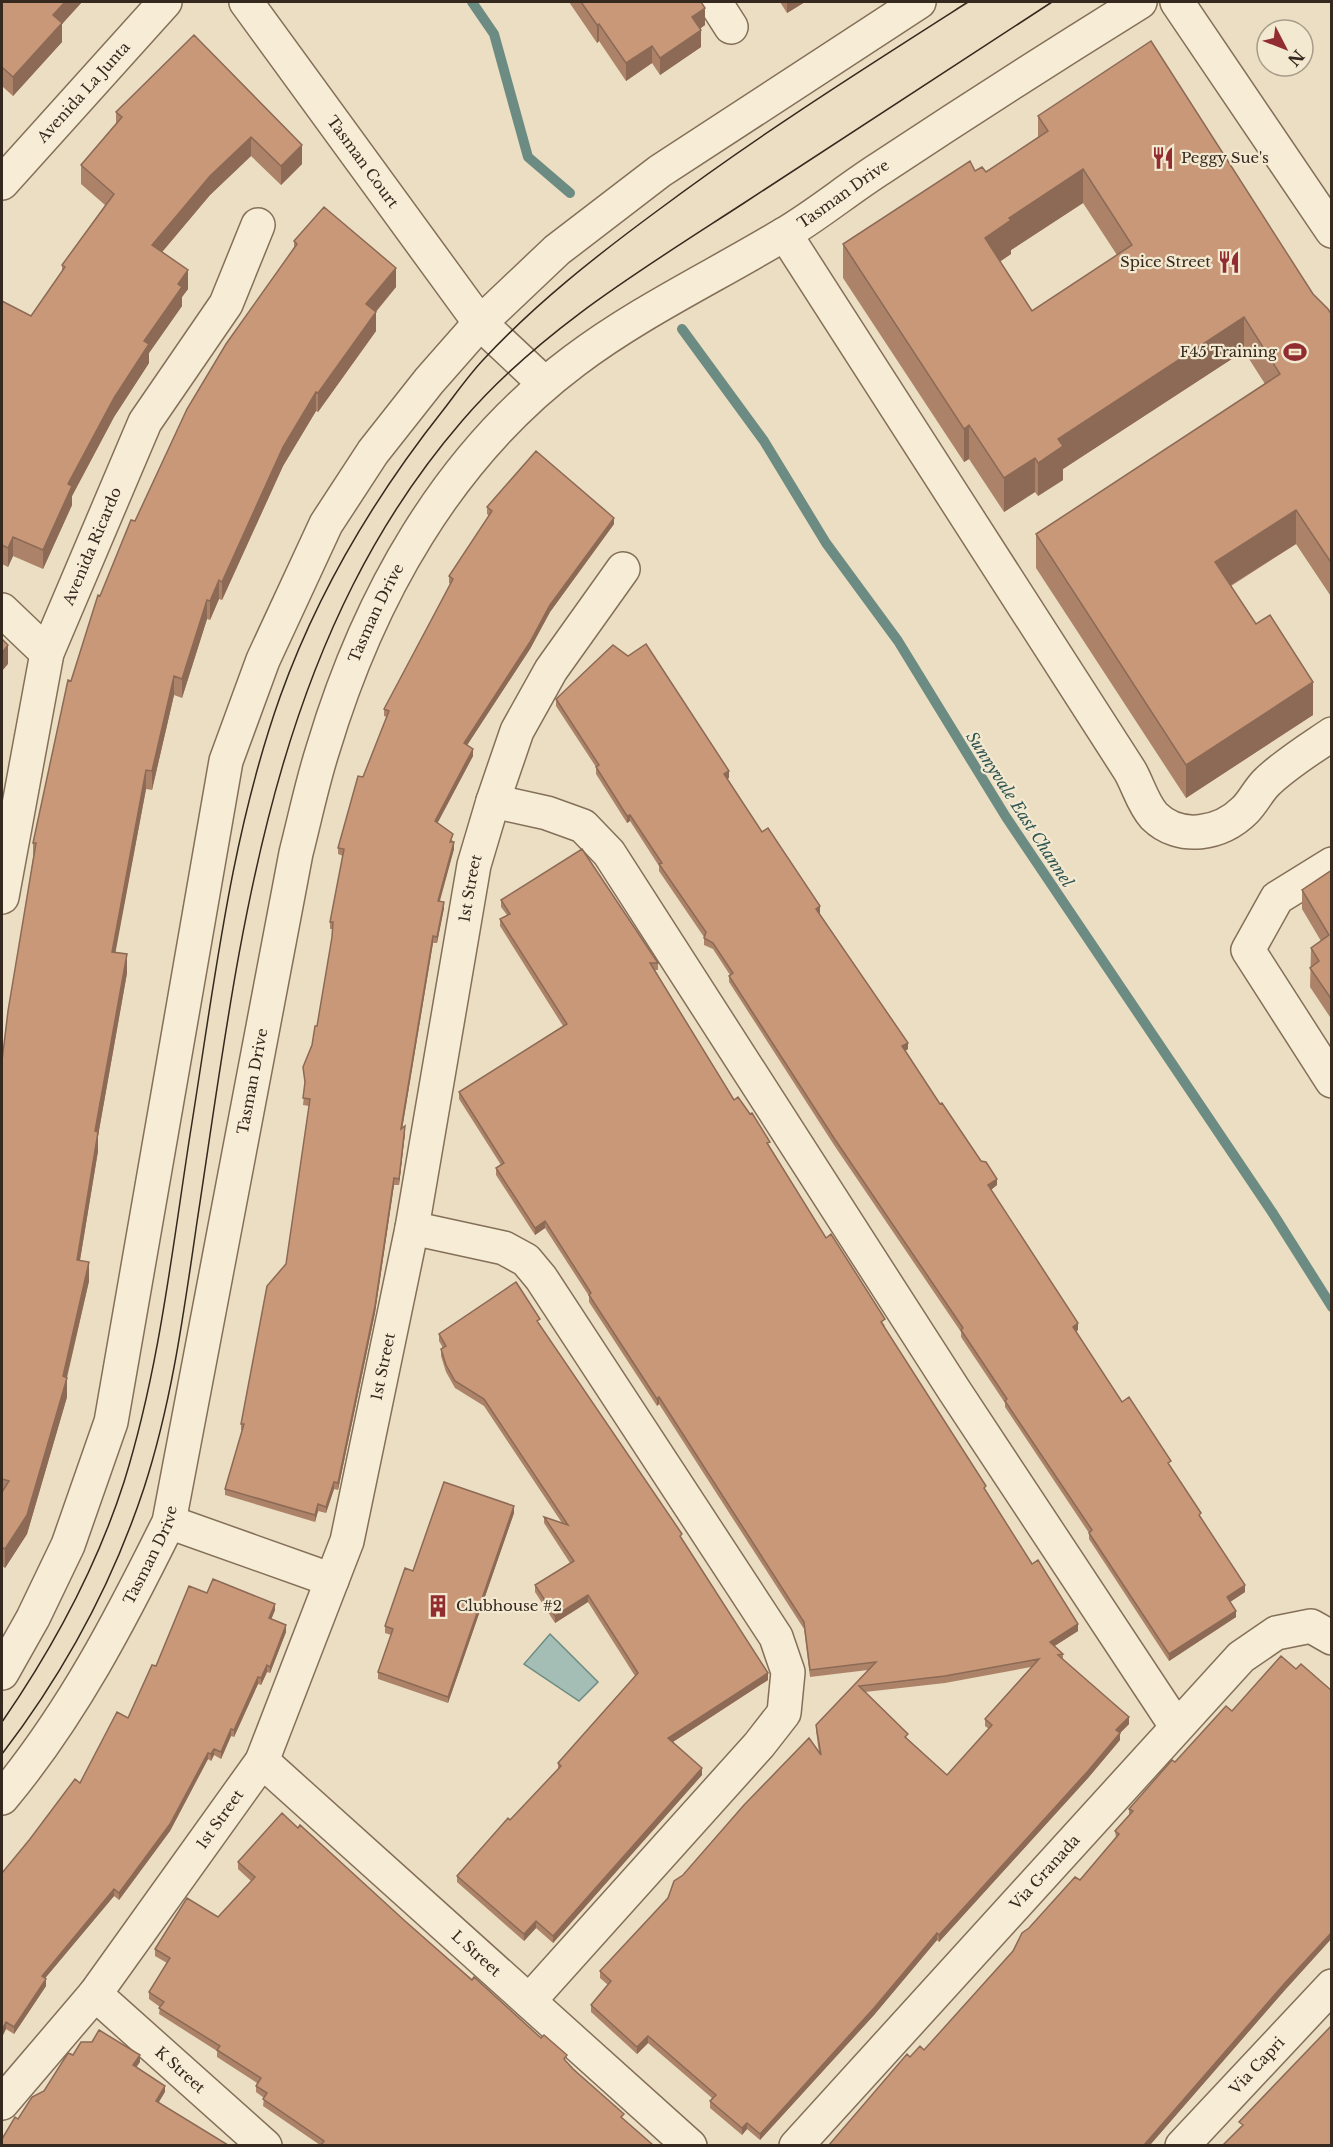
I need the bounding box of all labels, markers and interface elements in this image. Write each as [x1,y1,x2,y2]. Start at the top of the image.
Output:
north arrow [1255,18,1315,78]
street label: Avenida La Junta [32,37,134,147]
text: N [1284,46,1309,70]
street label: Tasman Court [323,112,403,212]
restaurant icon: Peggy Sue's [1150,145,1176,171]
place label: Peggy Sue's [1181,148,1269,167]
street label: Tasman Drive [794,155,893,232]
restaurant icon: Spice Street [1216,249,1242,275]
place label: Spice Street [1120,252,1211,271]
sports icon: F45 Training [1282,339,1308,365]
place label: F45 Training [1180,342,1278,361]
street label: Avenida Ricardo [58,484,125,609]
street label: Tasman Drive [344,560,408,665]
water label: Sunnyvale East Channel [962,727,1078,891]
street label: 1st Street [454,852,486,924]
street label: Tasman Drive [233,1027,272,1136]
street label: 1st Street [366,1331,399,1402]
street label: Tasman Drive [119,1504,181,1607]
building icon: Clubhouse #2 [425,1593,451,1619]
place label: Clubhouse #2 [456,1596,562,1615]
street label: 1st Street [192,1785,248,1853]
street label: Via Granada [1005,1830,1084,1914]
street label: L Street [448,1926,505,1981]
street label: Via Capri [1225,2033,1288,2099]
street label: K Street [151,2042,210,2097]

